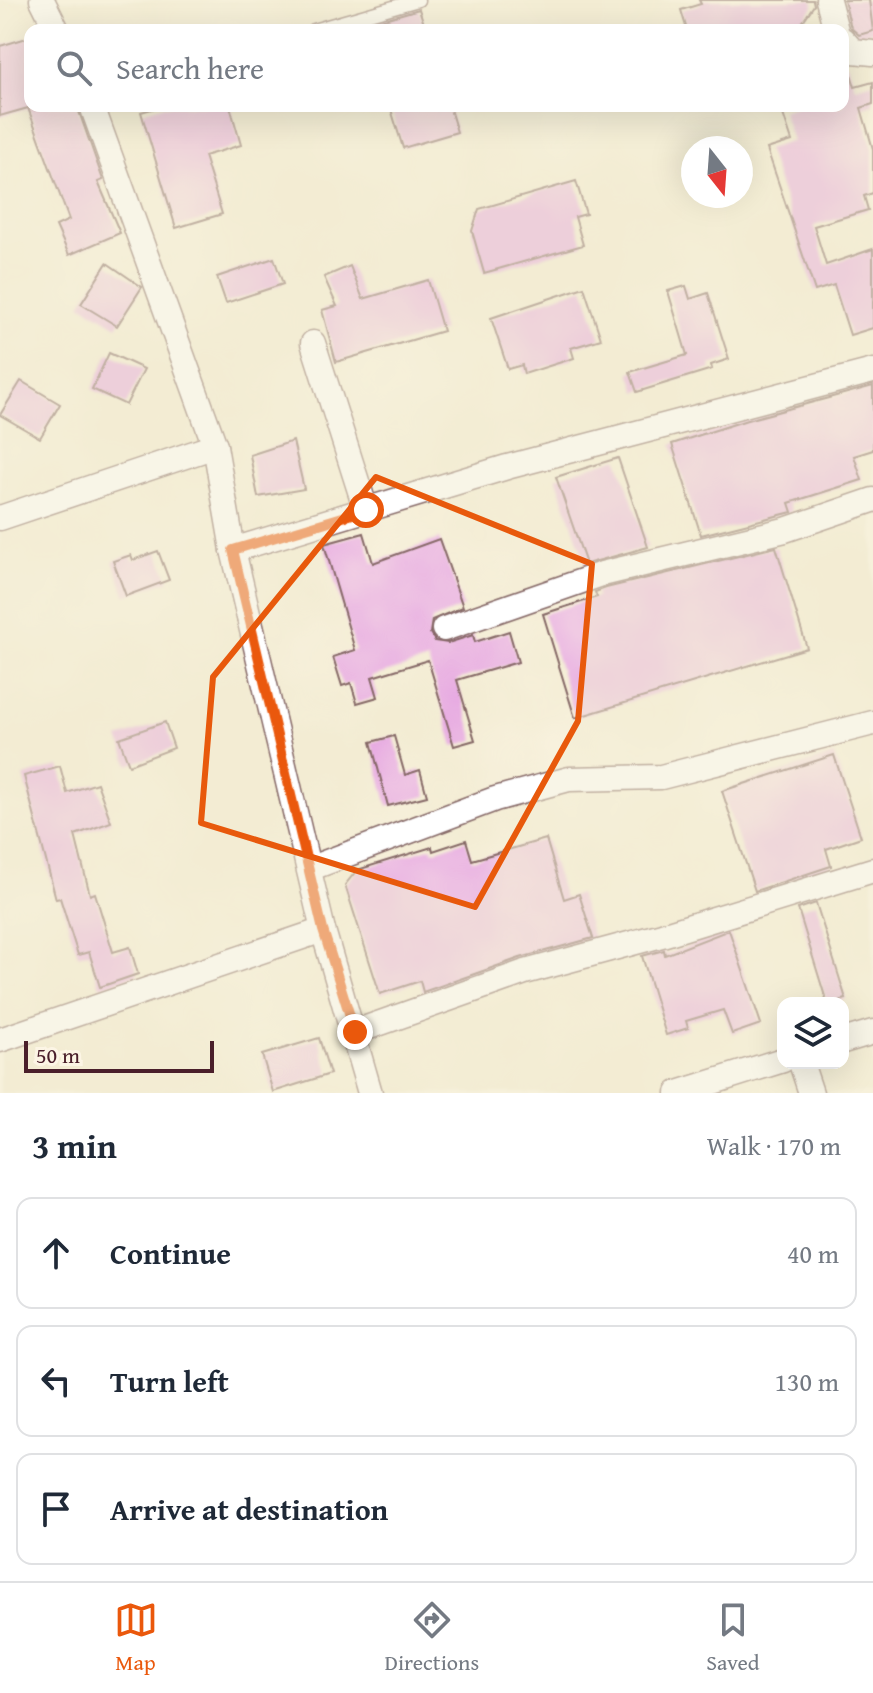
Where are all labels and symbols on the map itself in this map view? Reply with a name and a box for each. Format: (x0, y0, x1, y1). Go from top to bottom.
north arrow (681, 136, 753, 208)
route start (348, 492, 384, 528)
route end (337, 1014, 373, 1050)
scale bar (24, 1037, 214, 1073)

